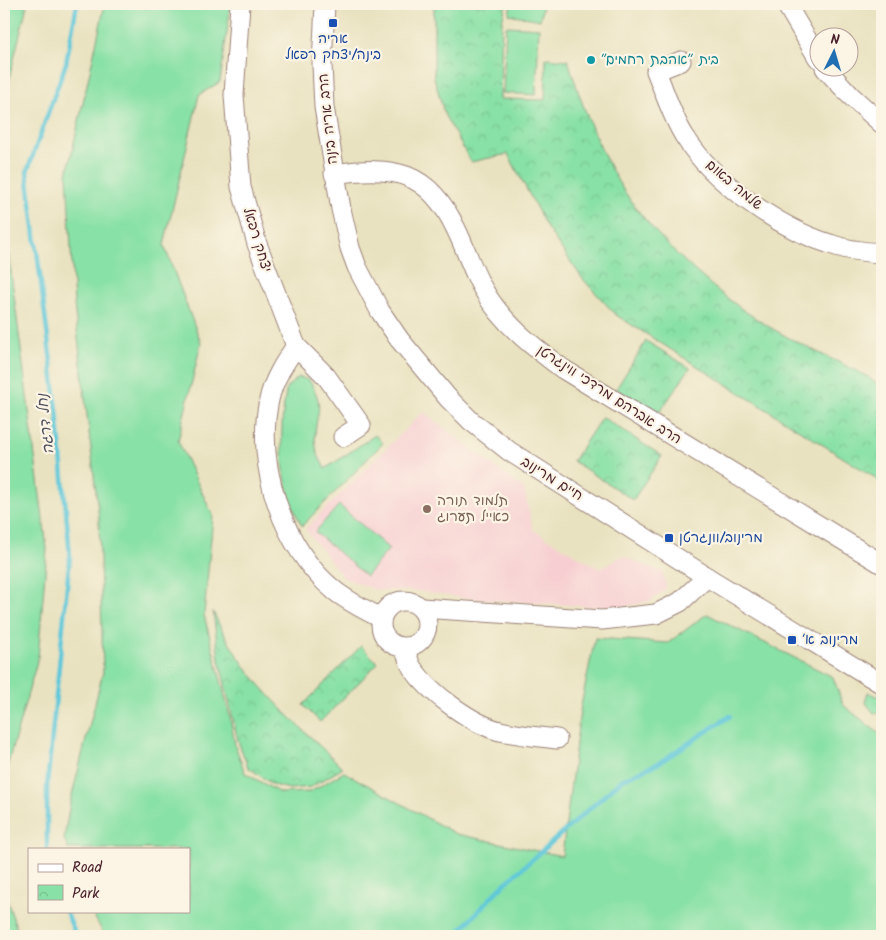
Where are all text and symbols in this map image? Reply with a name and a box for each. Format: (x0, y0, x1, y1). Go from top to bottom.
marker: אריה בינה/יצחק רפאל (327, 17, 339, 29)
place label: אריה בינה/יצחק רפאל (285, 28, 381, 66)
north arrow (808, 28, 858, 78)
text: N (830, 29, 841, 51)
place label: בית ״אהבת רחמים״ (601, 49, 719, 71)
marker: בית ״אהבת רחמים״ (585, 54, 597, 66)
street label: הרב אריה בינה (312, 72, 344, 166)
street label: שלמה באום (701, 155, 767, 215)
street label: יצחק רפאל (237, 205, 277, 275)
street label: הרב אברהם מרדכי ווינגרטן (532, 340, 686, 450)
water label: נחל דרגה (31, 391, 61, 455)
street label: חיים מרינוב (517, 451, 587, 507)
place label: תלמוד תורה כאייל תערוג (437, 490, 509, 528)
marker: תלמוד תורה כאייל תערוג (421, 503, 433, 515)
place label: מרינוב/וונגרטן (679, 527, 763, 549)
marker: מרינוב/וונגרטן (663, 532, 675, 544)
place label: מרינוב א׳ (802, 629, 858, 651)
marker: מרינוב א׳ (786, 634, 798, 646)
legend (28, 848, 190, 912)
text: Road (72, 856, 103, 880)
text: Park (72, 882, 100, 906)

